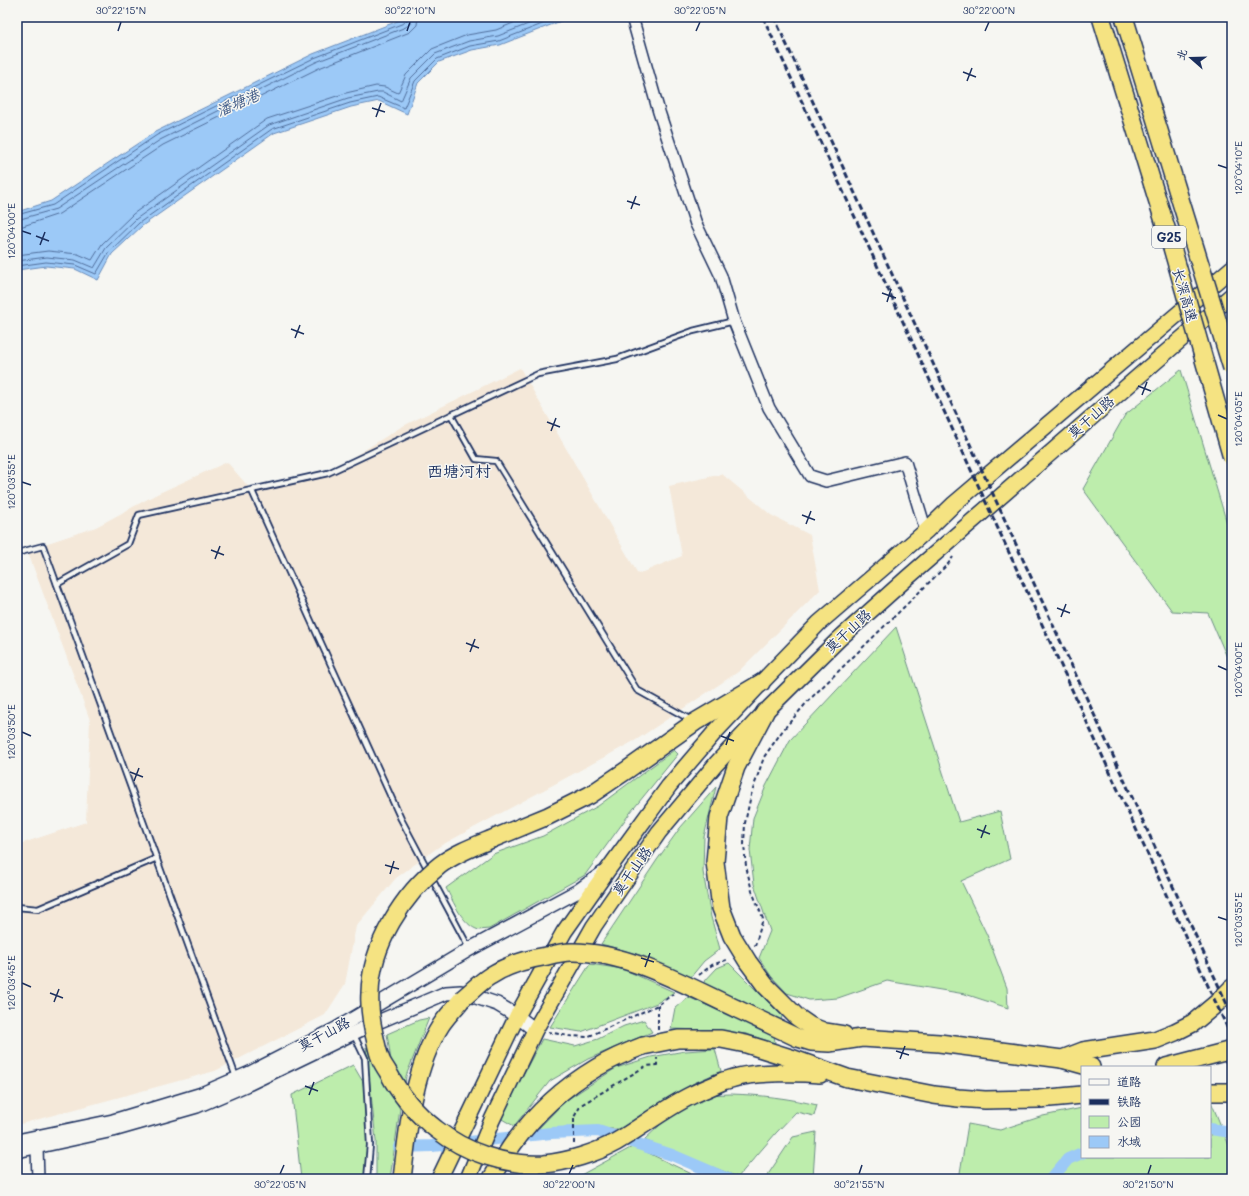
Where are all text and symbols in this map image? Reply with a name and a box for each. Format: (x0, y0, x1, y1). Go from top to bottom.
text: 30°22'15"N (96, 3, 146, 17)
text: 30°22'10"N (385, 3, 435, 17)
text: 30°22'05"N (674, 3, 726, 17)
text: 30°22'00"N (963, 3, 1015, 17)
north arrow (1171, 38, 1211, 78)
text: 北 (1172, 47, 1190, 62)
water label: 潘塘港 (213, 83, 264, 120)
text: 120°04'10"E (1231, 141, 1245, 195)
text: 120°04'00"E (4, 203, 18, 259)
road number: G25 (1152, 226, 1186, 248)
street label: 长深高速 (1169, 265, 1202, 324)
street label: 莫干山路 (1063, 391, 1118, 442)
text: 120°04'05"E (1231, 391, 1245, 447)
text: 120°03'55"E (4, 454, 18, 510)
district label: 西塘河村 (427, 460, 491, 481)
street label: 莫干山路 (821, 605, 875, 657)
text: 120°04'00"E (1231, 642, 1245, 698)
text: 120°03'50"E (4, 704, 18, 760)
street label: 莫干山路 (608, 842, 655, 899)
text: 120°03'55"E (1231, 892, 1245, 948)
text: 120°03'45"E (4, 955, 18, 1011)
street label: 莫干山路 (295, 1012, 353, 1055)
legend (1081, 1066, 1211, 1158)
text: 道路 (1117, 1073, 1141, 1089)
text: 铁路 (1117, 1093, 1141, 1109)
text: 公园 (1117, 1113, 1141, 1129)
text: 水域 (1117, 1133, 1141, 1149)
text: 30°22'05"N (254, 1177, 306, 1191)
text: 30°22'00"N (543, 1177, 595, 1191)
text: 30°21'55"N (834, 1177, 884, 1191)
text: 30°21'50"N (1122, 1177, 1174, 1191)

